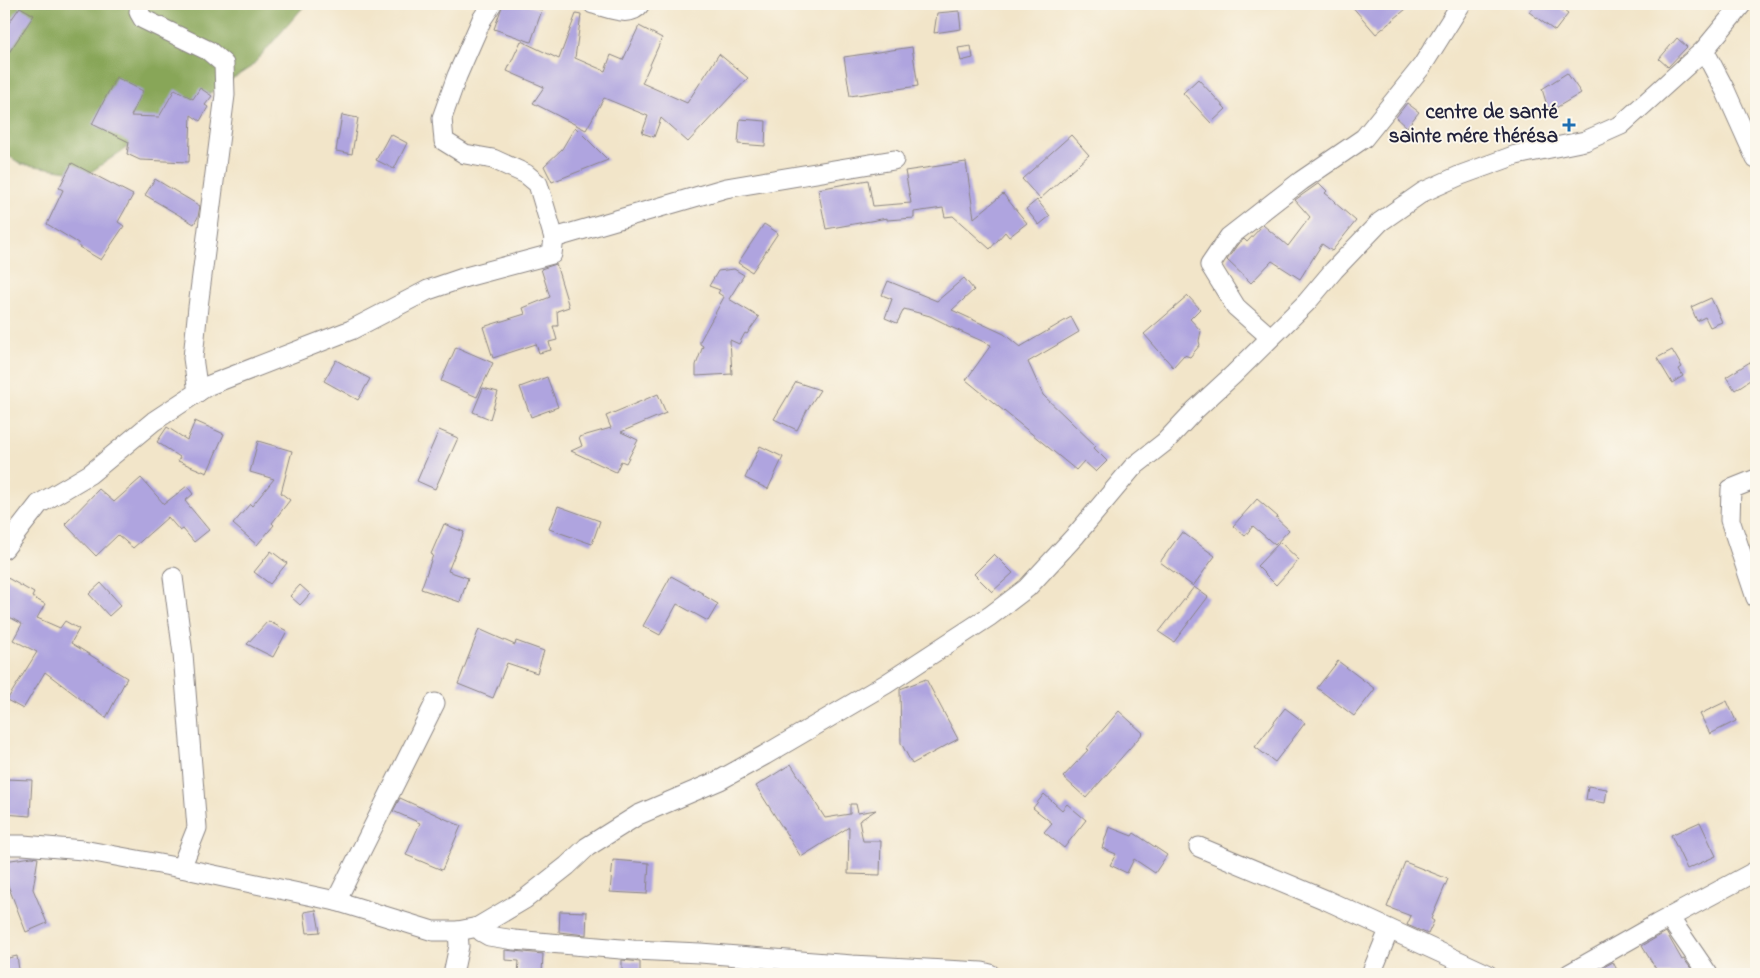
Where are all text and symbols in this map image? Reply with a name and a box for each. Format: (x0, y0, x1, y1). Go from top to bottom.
place label: centre de santé sainte mére thérésa (1389, 98, 1559, 152)
marker: centre de santé sainte mére thérésa (1562, 118, 1576, 132)

